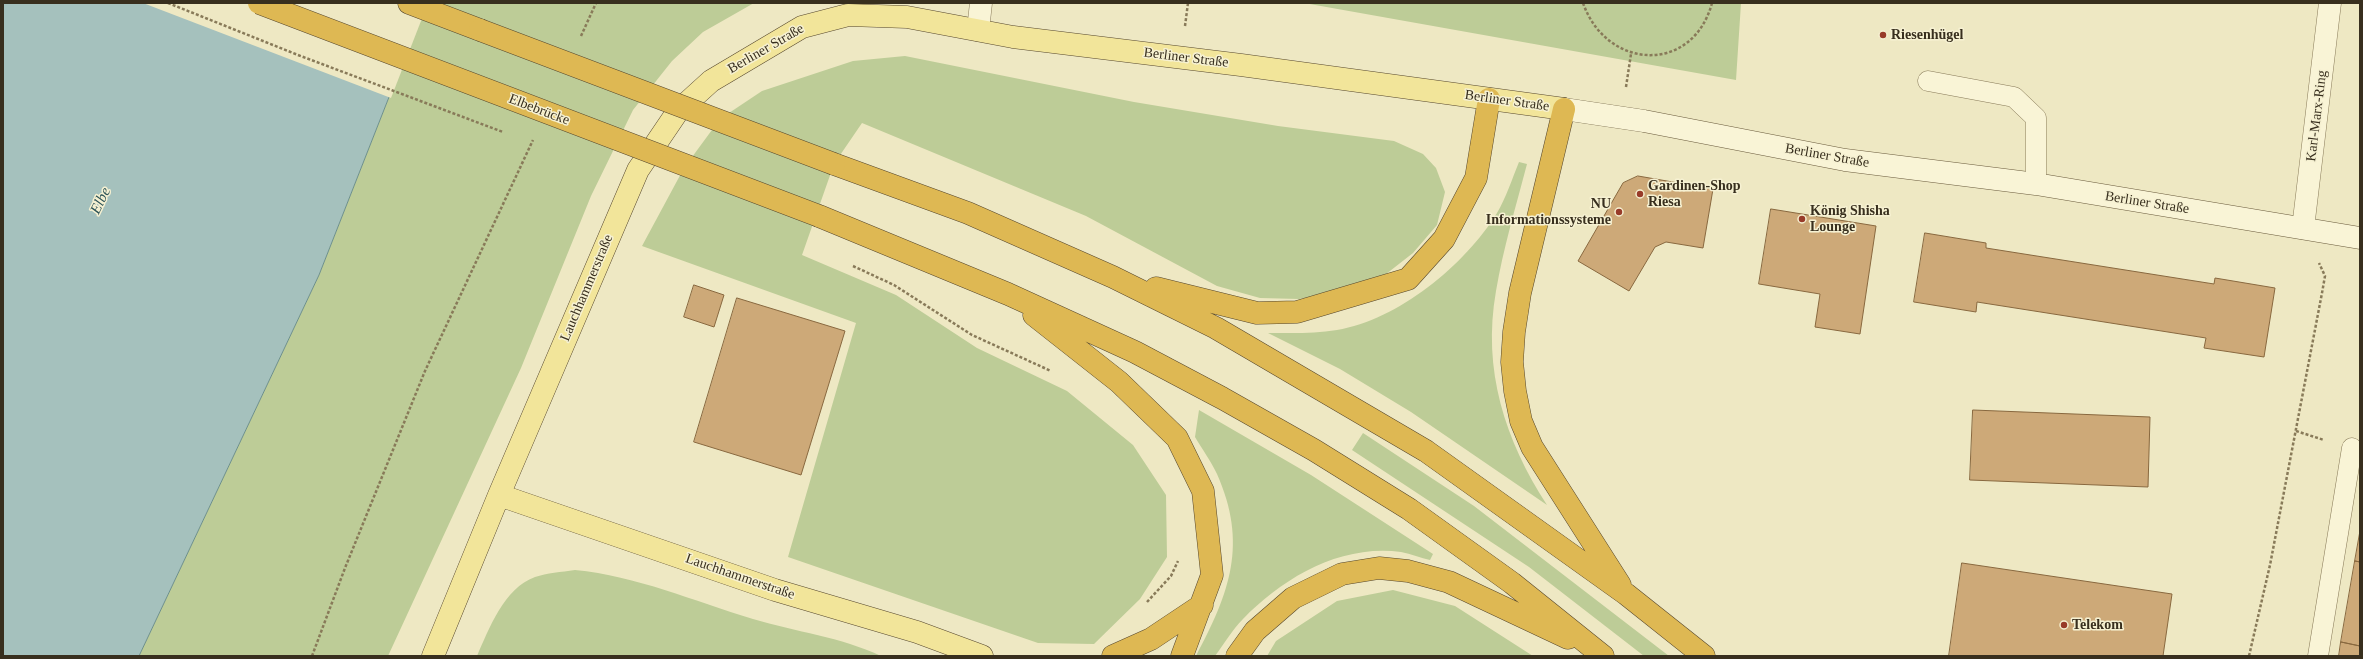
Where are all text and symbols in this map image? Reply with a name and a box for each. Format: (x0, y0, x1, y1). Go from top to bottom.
street label: Berliner Straße (725, 20, 807, 78)
place label: Riesenhügel (1891, 27, 1963, 43)
marker: Riesenhügel (1878, 30, 1888, 40)
street label: Berliner Straße (1143, 44, 1229, 72)
street label: Karl-Marx-Ring (2303, 69, 2331, 163)
street label: Berliner Straße (1464, 87, 1550, 115)
street label: Elbebrücke (506, 91, 572, 129)
street label: Berliner Straße (1784, 140, 1870, 172)
place label: Gardinen-Shop Riesa (1648, 178, 1741, 210)
water label: Elbe (87, 185, 115, 217)
street label: Berliner Straße (2104, 188, 2190, 218)
marker: Gardinen-Shop Riesa (1635, 189, 1645, 199)
place label: NU Informationssysteme (1486, 196, 1611, 228)
place label: König Shisha Lounge (1810, 203, 1890, 236)
marker: NU Informationssysteme (1614, 207, 1624, 217)
marker: König Shisha Lounge (1797, 214, 1807, 224)
street label: Lauchhammerstraße (557, 232, 617, 344)
street label: Lauchhammerstraße (683, 550, 797, 604)
place label: Telekom (2072, 617, 2123, 633)
marker: Telekom (2059, 620, 2069, 630)

